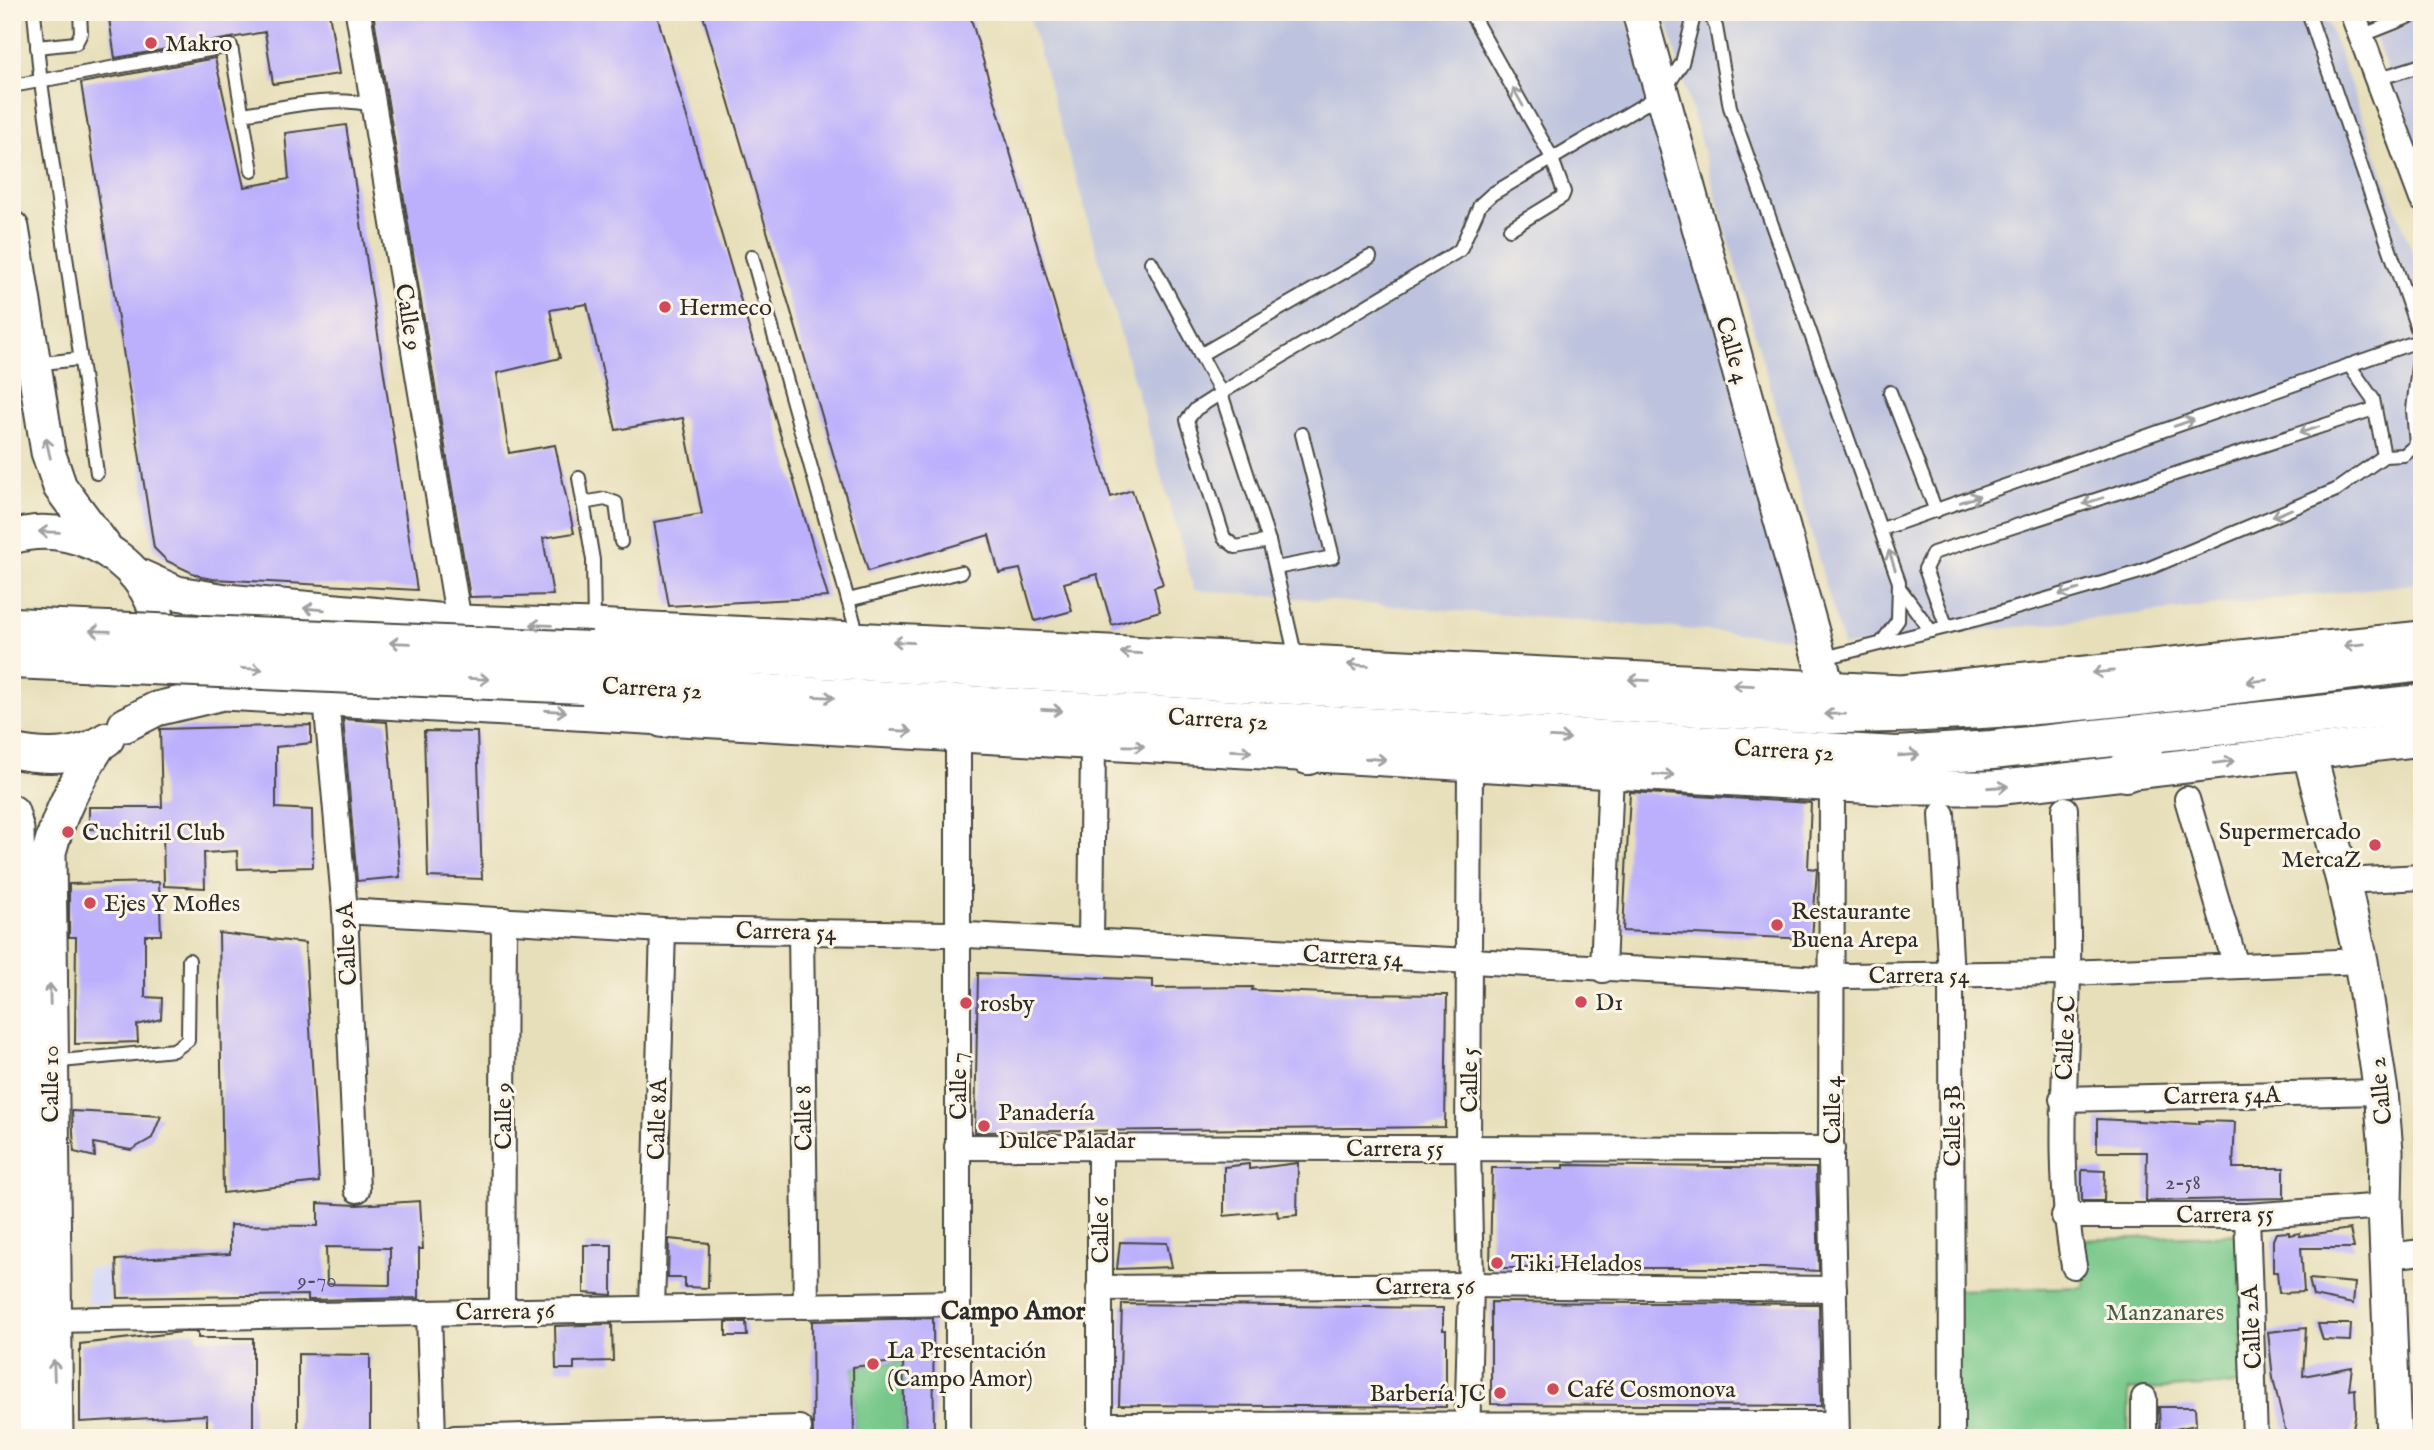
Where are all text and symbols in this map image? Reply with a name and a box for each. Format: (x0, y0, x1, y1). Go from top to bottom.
place label: Makro (165, 29, 233, 60)
marker: Makro (143, 35, 159, 51)
one-way arrow (1511, 87, 1524, 108)
street label: Calle 9 (387, 282, 428, 353)
place label: Hermeco (679, 293, 772, 324)
marker: Hermeco (657, 299, 673, 315)
street label: Calle 4 (1707, 313, 1756, 388)
one-way arrow (2173, 416, 2195, 428)
one-way arrow (2299, 425, 2321, 437)
one-way arrow (40, 437, 54, 460)
one-way arrow (1958, 492, 1980, 504)
one-way arrow (2082, 495, 2104, 508)
one-way arrow (2272, 507, 2293, 520)
one-way arrow (38, 525, 61, 538)
one-way arrow (1885, 549, 1897, 571)
one-way arrow (2058, 587, 2080, 600)
one-way arrow (303, 602, 326, 615)
one-way arrow (530, 618, 553, 631)
one-way arrow (88, 624, 111, 637)
one-way arrow (893, 635, 915, 648)
one-way arrow (389, 636, 412, 649)
one-way arrow (2343, 639, 2366, 652)
one-way arrow (1119, 647, 1142, 660)
one-way arrow (1347, 659, 1370, 672)
one-way arrow (240, 663, 263, 676)
one-way arrow (2092, 665, 2115, 678)
street label: Carrera 52 (601, 671, 703, 708)
one-way arrow (467, 673, 490, 686)
one-way arrow (1628, 673, 1651, 686)
one-way arrow (2246, 674, 2268, 687)
one-way arrow (1732, 678, 1755, 691)
one-way arrow (813, 691, 835, 704)
street label: Carrera 52 (1167, 702, 1269, 739)
one-way arrow (1040, 704, 1062, 717)
one-way arrow (544, 705, 567, 718)
one-way arrow (1823, 707, 1846, 721)
one-way arrow (890, 725, 913, 738)
one-way arrow (1548, 732, 1571, 745)
street label: Carrera 52 (1733, 733, 1835, 770)
one-way arrow (1122, 739, 1145, 752)
one-way arrow (1229, 744, 1252, 757)
one-way arrow (1898, 748, 1920, 761)
one-way arrow (1364, 753, 1386, 766)
one-way arrow (2212, 755, 2235, 768)
one-way arrow (1652, 768, 1675, 781)
one-way arrow (1986, 780, 2009, 793)
place label: Supermercado MercaZ (2219, 817, 2361, 876)
place label: Cuchitril Club (82, 818, 225, 849)
marker: Cuchitril Club (60, 824, 76, 840)
marker: Supermercado MercaZ (2367, 837, 2383, 853)
place label: Ejes Y Mofles (104, 889, 240, 920)
marker: Ejes Y Mofles (82, 895, 98, 911)
place label: Restaurante Buena Arepa (1791, 897, 1919, 956)
street label: Calle 9A (330, 901, 365, 986)
street label: Carrera 54 (735, 916, 837, 949)
marker: Restaurante Buena Arepa (1769, 917, 1785, 933)
street label: Carrera 54 (1302, 939, 1404, 976)
street label: Carrera 54 (1869, 961, 1970, 992)
one-way arrow (43, 983, 57, 1006)
place label: D1 (1595, 988, 1623, 1019)
place label: rosby (980, 989, 1035, 1020)
marker: D1 (1573, 994, 1589, 1010)
marker: rosby (958, 995, 974, 1011)
street label: Calle 2C (2050, 995, 2083, 1081)
street label: Calle 10 (36, 1045, 67, 1123)
street label: Calle 5 (1455, 1047, 1486, 1113)
street label: Calle 7 (944, 1052, 975, 1120)
street label: Calle 2 (2363, 1055, 2400, 1126)
street label: Calle 4 (1818, 1075, 1849, 1144)
street label: Calle 8A (642, 1077, 675, 1161)
street label: Carrera 54A (2163, 1080, 2282, 1113)
street label: Calle 9 (489, 1082, 520, 1150)
street label: Calle 8 (788, 1085, 821, 1151)
street label: Calle 3B (1938, 1085, 1969, 1167)
place label: Panadería Dulce Paladar (998, 1098, 1136, 1157)
marker: Panadería Dulce Paladar (976, 1118, 992, 1134)
street label: Carrera 55 (1346, 1134, 1444, 1165)
house number: 2-58 (2165, 1170, 2201, 1197)
street label: Calle 6 (1086, 1196, 1117, 1263)
street label: Carrera 55 (2176, 1199, 2275, 1232)
place label: Tiki Helados (1511, 1249, 1642, 1280)
marker: Tiki Helados (1489, 1255, 1505, 1271)
house number: 9-70 (296, 1268, 337, 1295)
street label: Carrera 56 (1375, 1272, 1476, 1303)
street label: Calle 2A (2235, 1283, 2270, 1370)
district label: Campo Amor (941, 1295, 1086, 1328)
street label: Carrera 56 (455, 1296, 556, 1329)
park label: Manzanares (2106, 1298, 2224, 1329)
place label: La Presentación (Campo Amor) (887, 1336, 1047, 1395)
marker: La Presentación (Campo Amor) (865, 1356, 881, 1372)
one-way arrow (47, 1358, 60, 1381)
place label: Café Cosmonova (1567, 1375, 1736, 1406)
place label: Barbería JC (1370, 1379, 1486, 1410)
marker: Café Cosmonova (1545, 1381, 1561, 1397)
marker: Barbería JC (1492, 1385, 1508, 1401)

